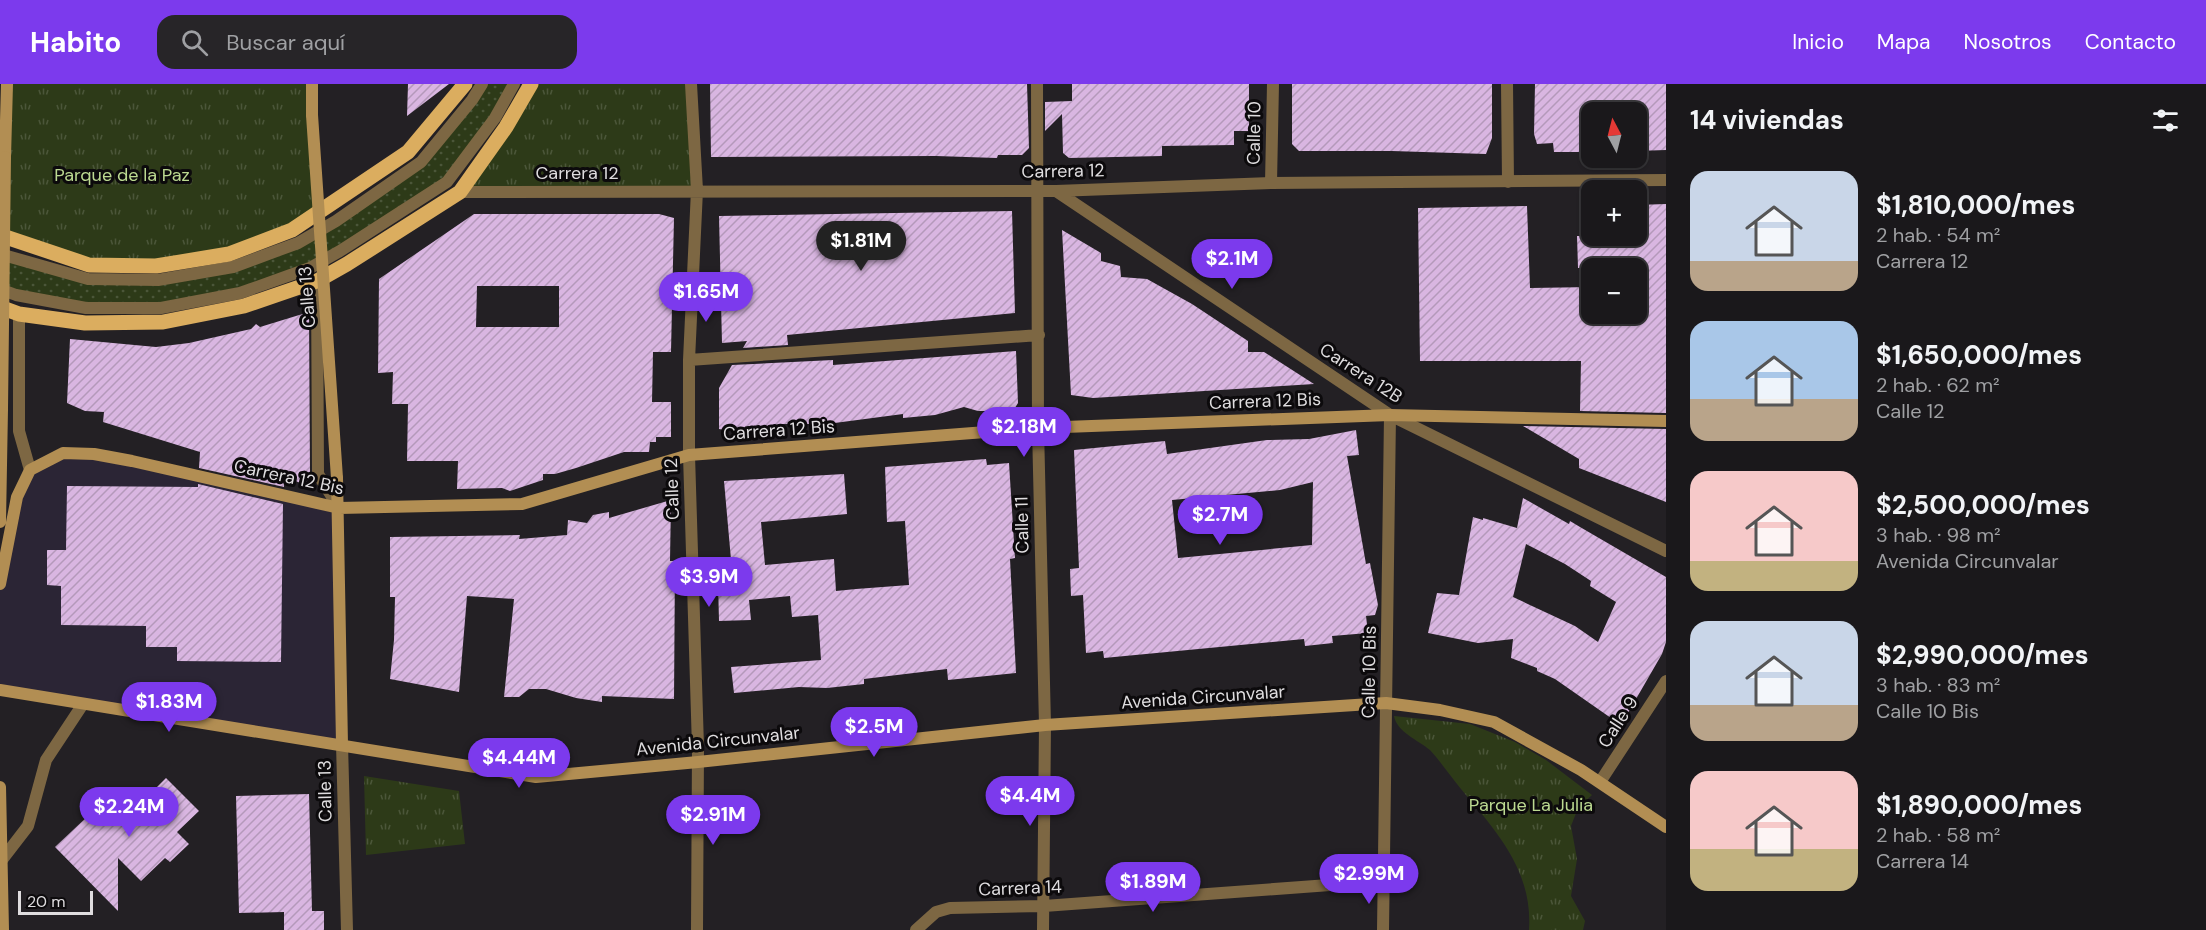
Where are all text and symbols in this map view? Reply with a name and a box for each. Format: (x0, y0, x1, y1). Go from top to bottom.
search box (157, 15, 577, 69)
text: Habito (30, 24, 121, 61)
icon: search (178, 26, 211, 59)
text: Buscar aquí (226, 28, 345, 57)
text: Inicio (1792, 28, 1844, 56)
text: Mapa (1877, 28, 1931, 56)
text: Nosotros (1964, 28, 2052, 56)
text: Contacto (2085, 28, 2176, 56)
street label: Calle 10 (1241, 101, 1267, 165)
north arrow (1581, 102, 1647, 168)
map controls (1581, 102, 1647, 324)
text: 14 viviendas (1690, 103, 1844, 137)
icon: filters (2149, 104, 2182, 137)
street label: Carrera 12 (1021, 158, 1105, 184)
street label: Carrera 12 (535, 161, 619, 185)
park label: Parque de la Paz (54, 163, 190, 187)
button: + (1581, 180, 1647, 246)
text: $1,810,000/mes (1876, 188, 2075, 222)
icon: home (1738, 195, 1810, 267)
pin: $1.81M (812, 221, 910, 272)
text: 2 hab. · 54 m² (1876, 222, 2000, 248)
text: $1.81M (830, 227, 892, 253)
pin: $2.1M (1190, 239, 1274, 290)
text: $2.1M (1205, 245, 1259, 271)
text: Carrera 12 (1876, 248, 1968, 274)
button: − (1581, 258, 1647, 324)
street label: Calle 13 (293, 265, 321, 329)
pin: $1.65M (657, 272, 755, 323)
text: $1.65M (673, 278, 739, 304)
street label: Carrera 12B (1315, 337, 1407, 409)
text: $1,650,000/mes (1876, 338, 2082, 372)
icon: home (1738, 345, 1810, 417)
text: 2 hab. · 62 m² (1876, 372, 2000, 398)
street label: Carrera 12 Bis (1209, 387, 1321, 415)
text: Calle 12 (1876, 398, 1945, 424)
pin: $2.18M (975, 407, 1073, 458)
text: $2.18M (991, 413, 1057, 439)
street label: Carrera 12 Bis (722, 414, 836, 446)
street label: Carrera 12 Bis (232, 454, 346, 500)
street label: Calle 12 (659, 458, 685, 520)
text: $2,500,000/mes (1876, 488, 2090, 522)
pin: $2.7M (1178, 495, 1262, 546)
icon: home (1738, 495, 1810, 567)
street label: Calle 11 (1010, 496, 1034, 554)
text: $2.7M (1192, 501, 1248, 527)
text: 3 hab. · 98 m² (1876, 522, 2001, 548)
text: Avenida Circunvalar (1876, 548, 2059, 574)
pin: $3.9M (667, 557, 751, 608)
text: $3.9M (680, 563, 739, 589)
street label: Calle 10 Bis (1356, 625, 1382, 719)
text: $2,990,000/mes (1876, 638, 2088, 672)
icon: home (1738, 645, 1810, 717)
text: 3 hab. · 83 m² (1876, 672, 2000, 698)
street label: Avenida Circunvalar (1120, 679, 1286, 715)
pin: $1.83M (120, 682, 218, 733)
text: $1.83M (136, 688, 202, 714)
street label: Calle 9 (1592, 692, 1644, 752)
text: Calle 10 Bis (1876, 698, 1979, 724)
pin: $2.5M (832, 707, 916, 758)
text: $2.5M (845, 713, 903, 739)
street label: Avenida Circunvalar (635, 720, 801, 762)
pin: $4.44M (470, 738, 568, 789)
text: $4.44M (482, 744, 556, 770)
street label: Calle 13 (312, 760, 338, 822)
pin: $4.4M (988, 776, 1072, 827)
text: $4.4M (1000, 782, 1060, 808)
pin: $2.24M (80, 787, 178, 838)
text: $1,890,000/mes (1876, 788, 2082, 822)
text: $2.24M (94, 793, 164, 819)
park label: Parque La Julia (1469, 793, 1593, 817)
pin: $2.91M (664, 795, 762, 846)
icon: home (1738, 795, 1810, 867)
text: $2.91M (680, 801, 746, 827)
text: 2 hab. · 58 m² (1876, 822, 2000, 848)
text: Carrera 14 (1876, 848, 1969, 874)
pin: $2.99M (1320, 854, 1418, 905)
text: $2.99M (1333, 860, 1405, 886)
pin: $1.89M (1104, 862, 1202, 913)
text: $1.89M (1119, 868, 1187, 894)
street label: Carrera 14 (978, 875, 1062, 901)
scale bar (18, 888, 93, 916)
text: 20 m (27, 891, 66, 912)

